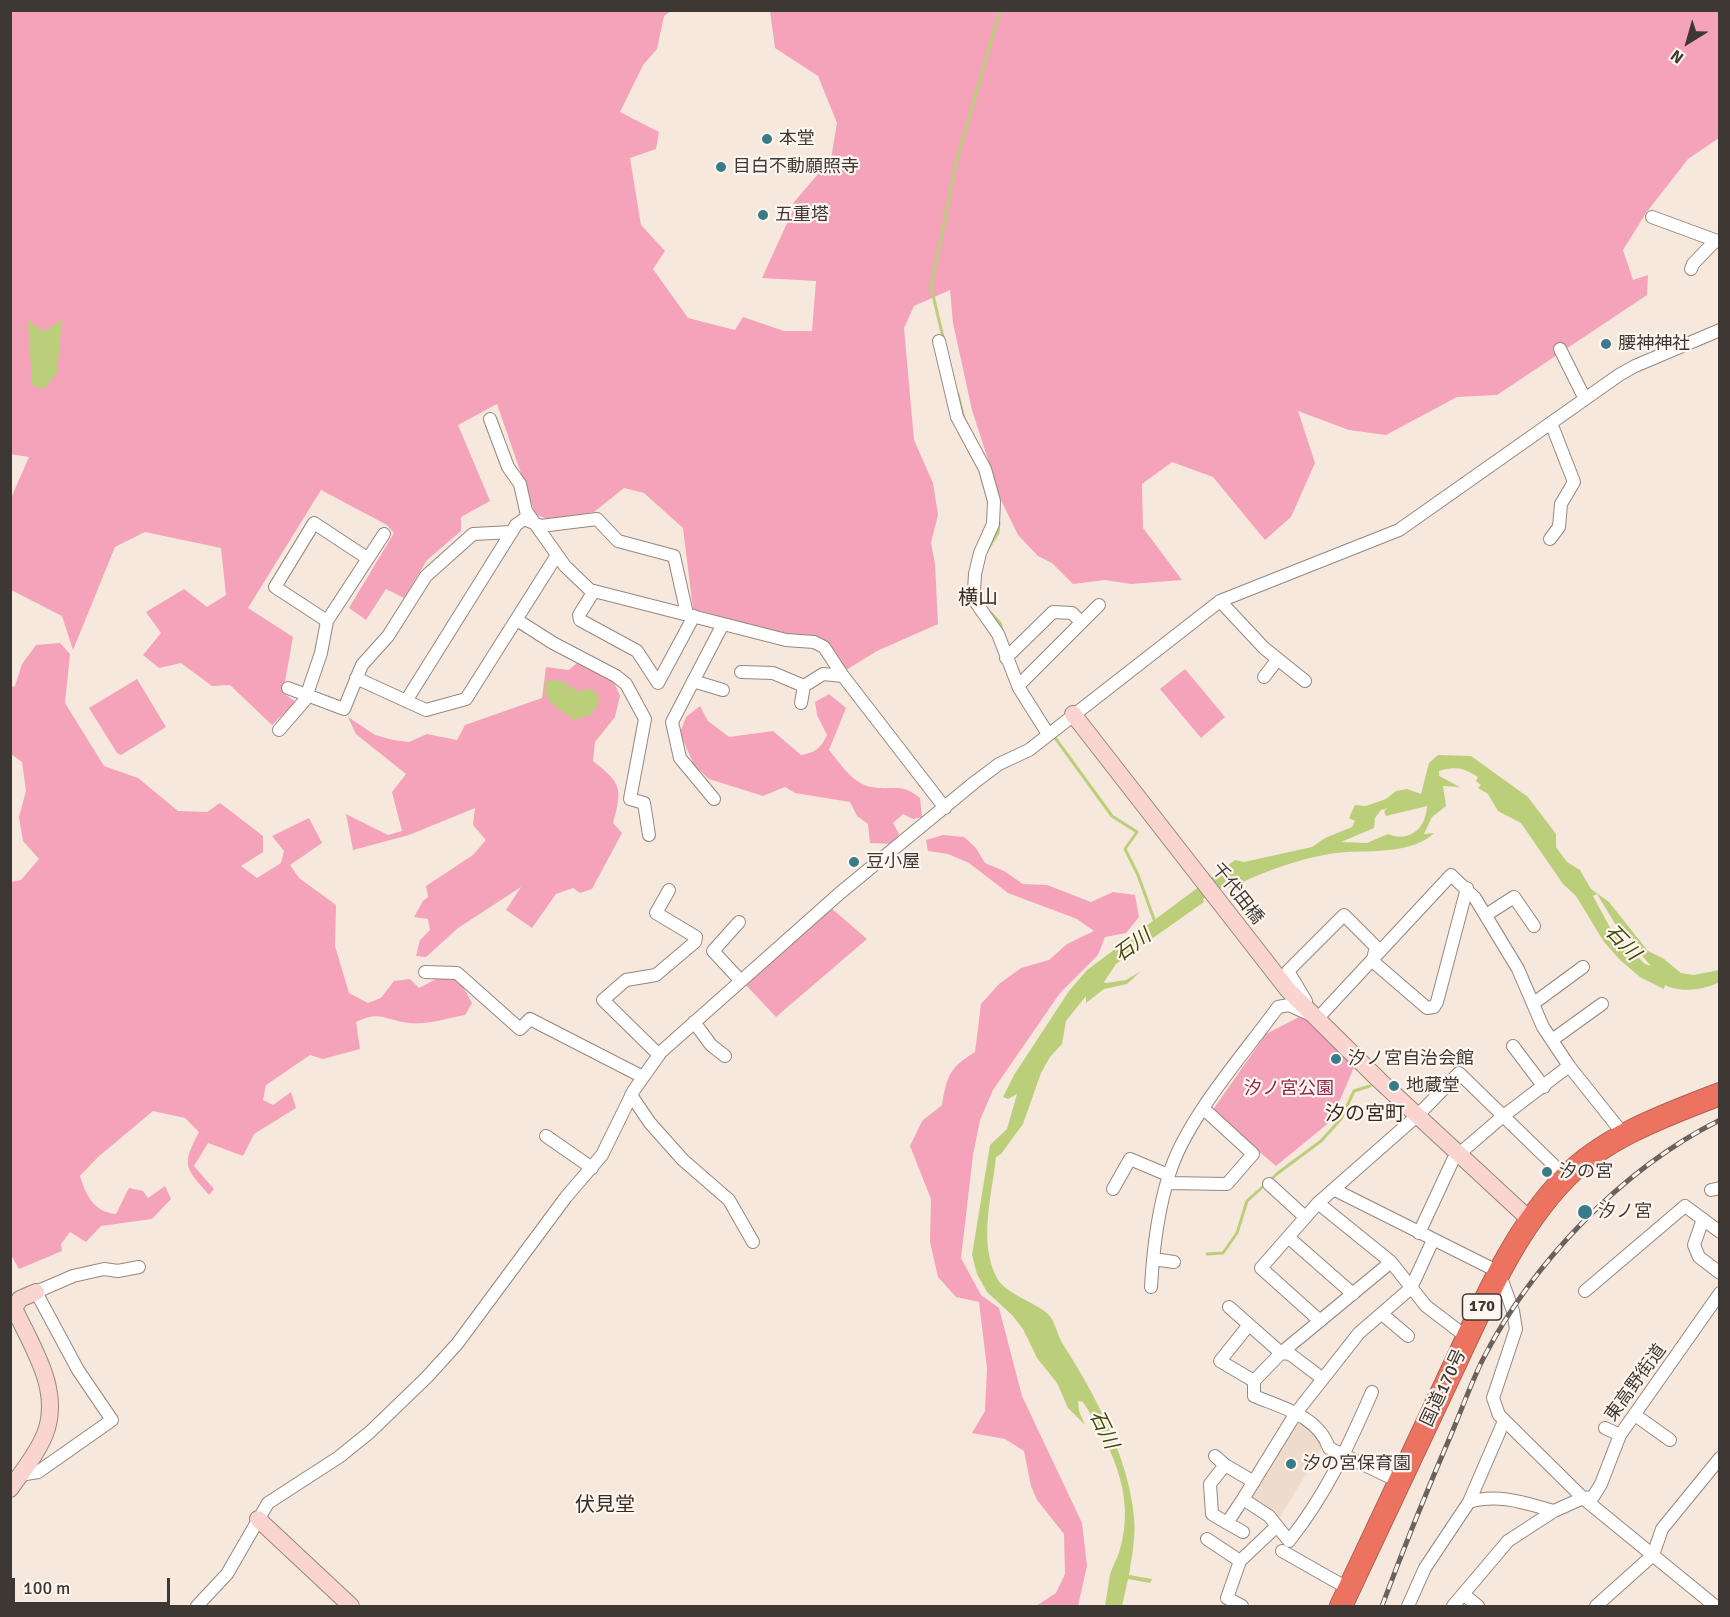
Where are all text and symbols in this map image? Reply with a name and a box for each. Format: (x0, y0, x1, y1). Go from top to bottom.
north arrow (1658, 12, 1718, 72)
text: N (1667, 45, 1688, 68)
place label: 本堂 (779, 128, 815, 150)
marker: 本堂 (760, 132, 774, 146)
place label: 目白不動願照寺 (733, 156, 859, 178)
marker: 目白不動願照寺 (714, 160, 728, 174)
place label: 五重塔 (775, 204, 829, 226)
marker: 五重塔 (756, 208, 770, 222)
place label: 腰神神社 (1618, 333, 1690, 355)
marker: 腰神神社 (1599, 337, 1613, 351)
district label: 横山 (958, 587, 998, 611)
place label: 豆小屋 (866, 851, 920, 873)
marker: 豆小屋 (847, 855, 861, 869)
street label: 千代田橋 (1206, 859, 1268, 929)
water label: 石川 (1599, 920, 1645, 966)
water label: 石川 (1110, 925, 1156, 967)
place label: 汐ノ宮自治会館 (1348, 1048, 1474, 1070)
marker: 汐ノ宮自治会館 (1329, 1052, 1343, 1066)
place label: 地蔵堂 (1406, 1075, 1460, 1097)
park label: 汐ノ宮公園 (1244, 1078, 1334, 1100)
marker: 地蔵堂 (1387, 1079, 1401, 1093)
district label: 汐の宮町 (1325, 1103, 1405, 1127)
place label: 汐の宮 (1559, 1161, 1613, 1183)
marker: 汐の宮 (1540, 1165, 1554, 1179)
place label: 汐ノ宮 (1598, 1201, 1652, 1223)
marker: 汐ノ宮 (1576, 1203, 1594, 1221)
road number: 170 (1462, 1294, 1502, 1320)
street label: 東高野街道 (1601, 1340, 1671, 1426)
street label: 国道170号 (1417, 1346, 1471, 1430)
water label: 石川 (1083, 1407, 1123, 1453)
place label: 汐の宮保育園 (1303, 1453, 1411, 1475)
marker: 汐の宮保育園 (1284, 1457, 1298, 1471)
district label: 伏見堂 (575, 1494, 635, 1518)
scale bar (15, 1566, 172, 1604)
text: 100 m (23, 1577, 70, 1599)

